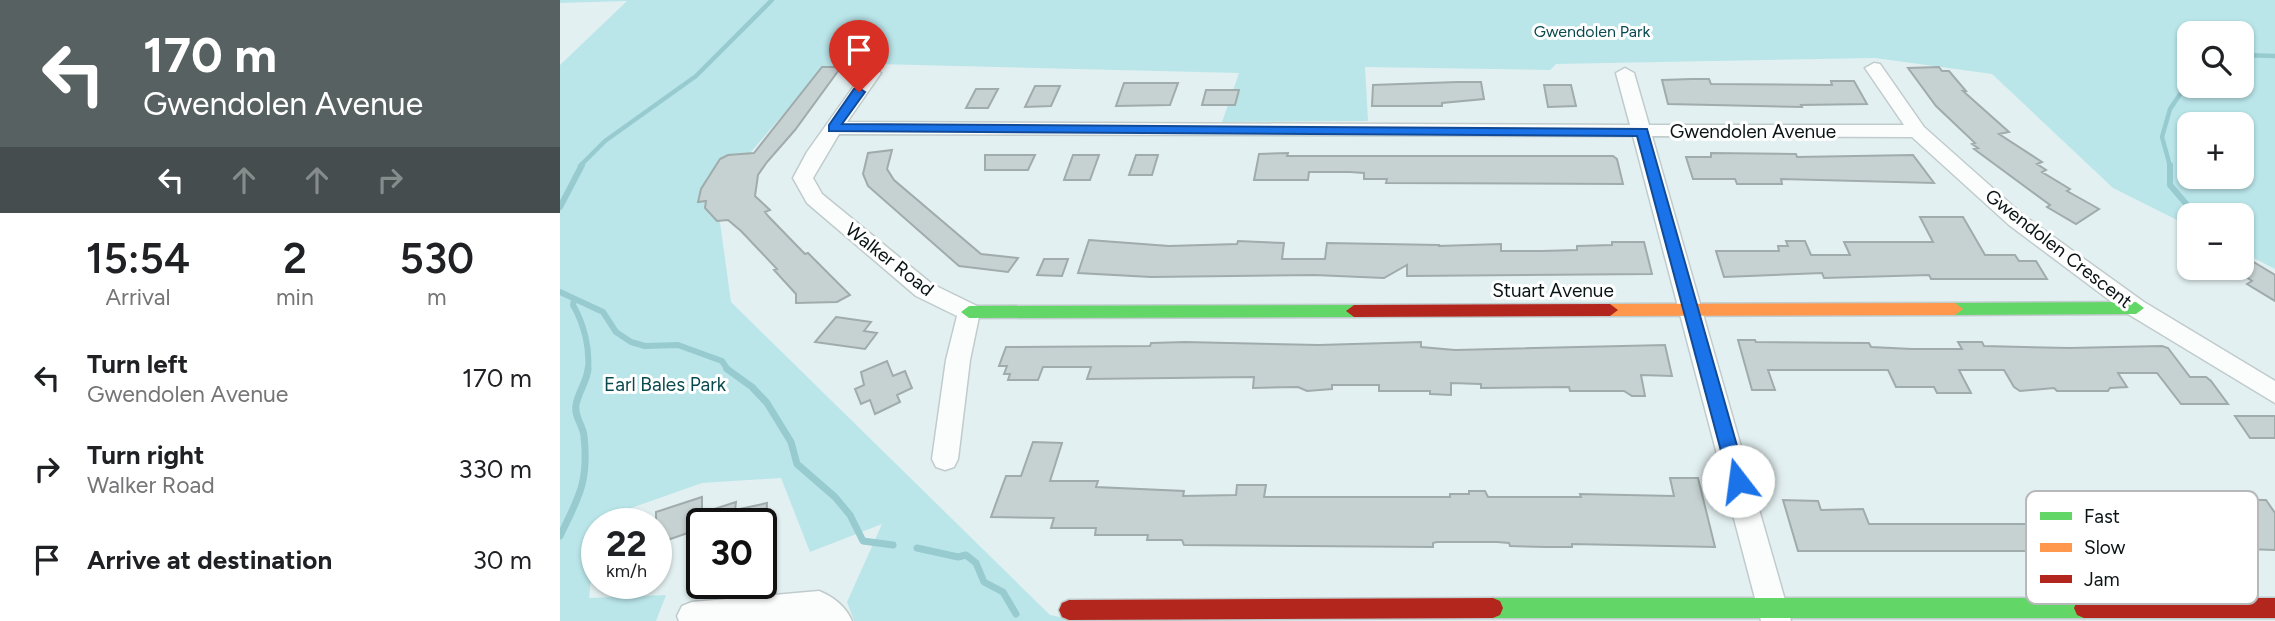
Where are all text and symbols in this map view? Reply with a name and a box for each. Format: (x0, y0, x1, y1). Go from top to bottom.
pin (829, 20, 889, 92)
map controls (2177, 21, 2254, 280)
button: search (2177, 21, 2254, 98)
park label: Gwendolen Park (1534, 22, 1650, 41)
text: 170 m (143, 25, 277, 84)
icon: left (28, 28, 119, 119)
icon: arrive (840, 31, 878, 69)
text: Gwendolen Avenue (143, 85, 423, 123)
button: + (2177, 112, 2254, 189)
street label: Gwendolen Avenue (1670, 120, 1836, 143)
icon: left (152, 161, 190, 199)
icon: ahead (225, 161, 263, 199)
icon: ahead (298, 161, 336, 199)
icon: right (371, 161, 409, 199)
street label: Gwendolen Crescent (1981, 184, 2137, 313)
button: − (2177, 203, 2254, 280)
street label: Walker Road (841, 218, 938, 301)
text: 15:54 (86, 233, 190, 284)
text: 2 (283, 233, 307, 284)
text: 530 (400, 233, 474, 284)
street label: Stuart Avenue (1492, 279, 1614, 302)
text: Arrival (106, 283, 170, 311)
text: min (276, 283, 314, 311)
text: m (427, 283, 447, 311)
text: Turn left (87, 348, 188, 380)
icon: left (28, 359, 66, 397)
text: 170 m (462, 362, 532, 394)
park label: Earl Bales Park (604, 373, 727, 396)
text: Gwendolen Avenue (87, 380, 288, 408)
text: Turn right (87, 439, 204, 471)
position arrow (1701, 444, 1775, 518)
icon: right (28, 450, 66, 488)
text: 330 m (458, 453, 532, 485)
text: Walker Road (87, 471, 215, 499)
legend (2026, 491, 2258, 604)
text: Fast (2084, 505, 2120, 528)
speed limit sign: 30 (686, 508, 777, 599)
text: 22 (606, 523, 647, 565)
text: Slow (2084, 536, 2126, 559)
icon: arrive (28, 541, 66, 579)
text: Arrive at destination (87, 544, 332, 576)
text: 30 m (473, 544, 532, 576)
text: km/h (606, 560, 647, 582)
text: Jam (2084, 568, 2120, 591)

